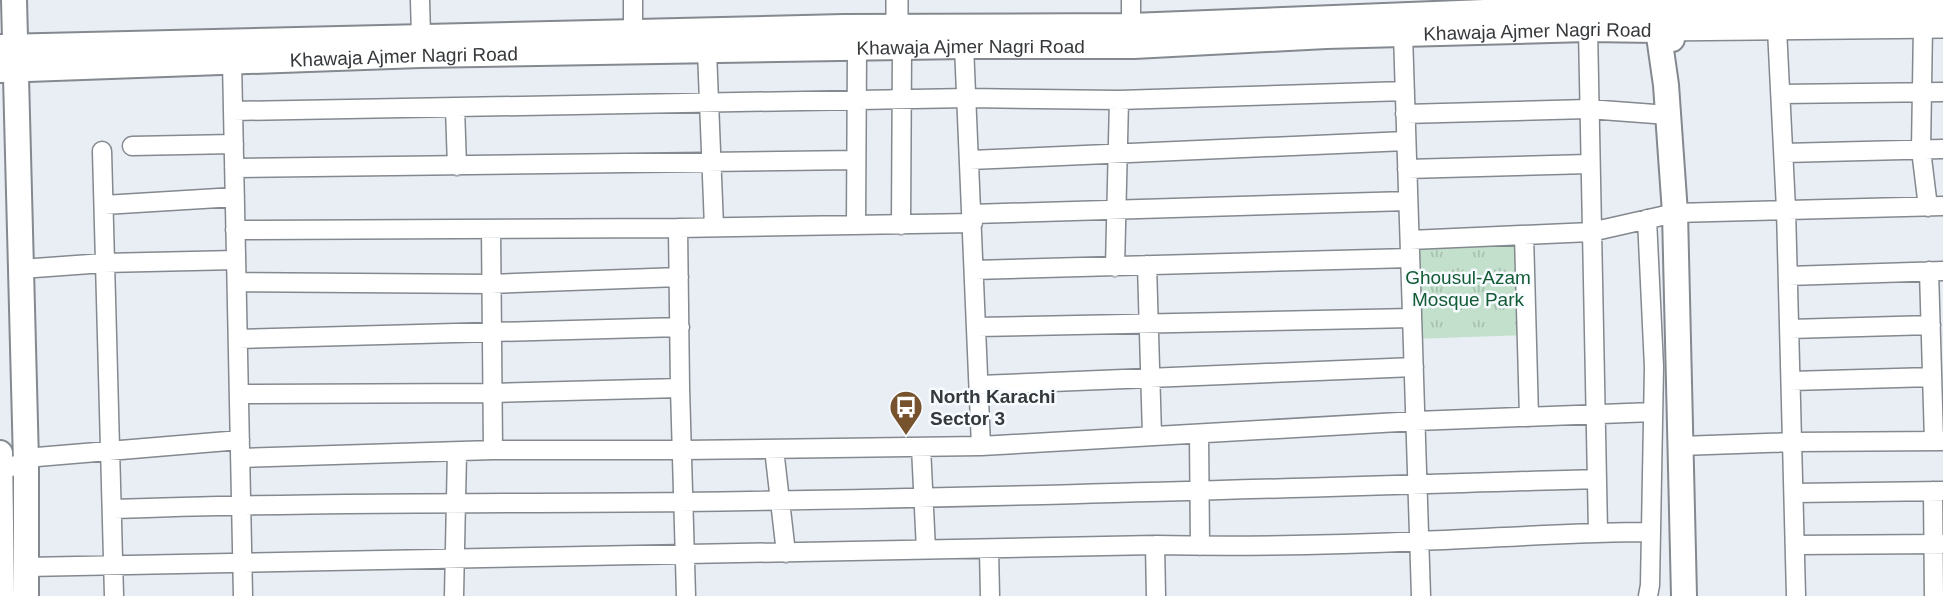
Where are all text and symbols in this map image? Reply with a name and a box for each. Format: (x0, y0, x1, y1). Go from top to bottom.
street label: Khawaja Ajmer Nagri Road (1423, 18, 1652, 44)
street label: Khawaja Ajmer Nagri Road (856, 35, 1085, 58)
street label: Khawaja Ajmer Nagri Road (289, 43, 518, 70)
park label: Ghousul-Azam Mosque Park (1405, 267, 1531, 310)
place label: North Karachi Sector 3 (930, 386, 1056, 429)
bus stop icon: North Karachi Sector 3 (887, 388, 925, 437)

